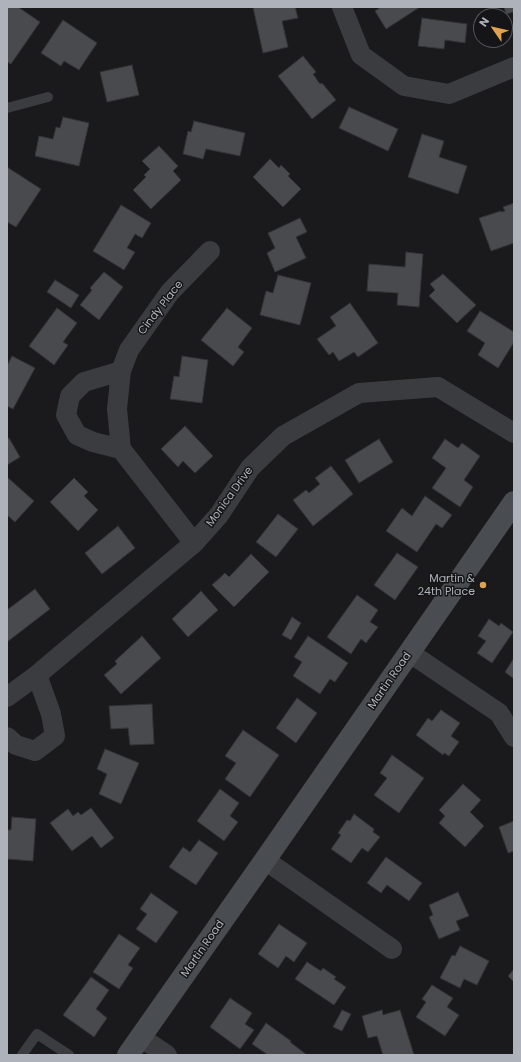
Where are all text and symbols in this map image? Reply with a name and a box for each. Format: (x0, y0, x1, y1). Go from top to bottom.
north arrow (473, 8, 513, 48)
text: N (475, 14, 493, 30)
street label: Cindy Place (136, 278, 186, 338)
street label: Monica Drive (204, 464, 256, 530)
place label: Martin & 24th Place (418, 572, 475, 598)
marker: Martin & 24th Place (478, 580, 488, 590)
street label: Martin Road (366, 650, 414, 712)
street label: Martin Road (179, 918, 227, 980)

